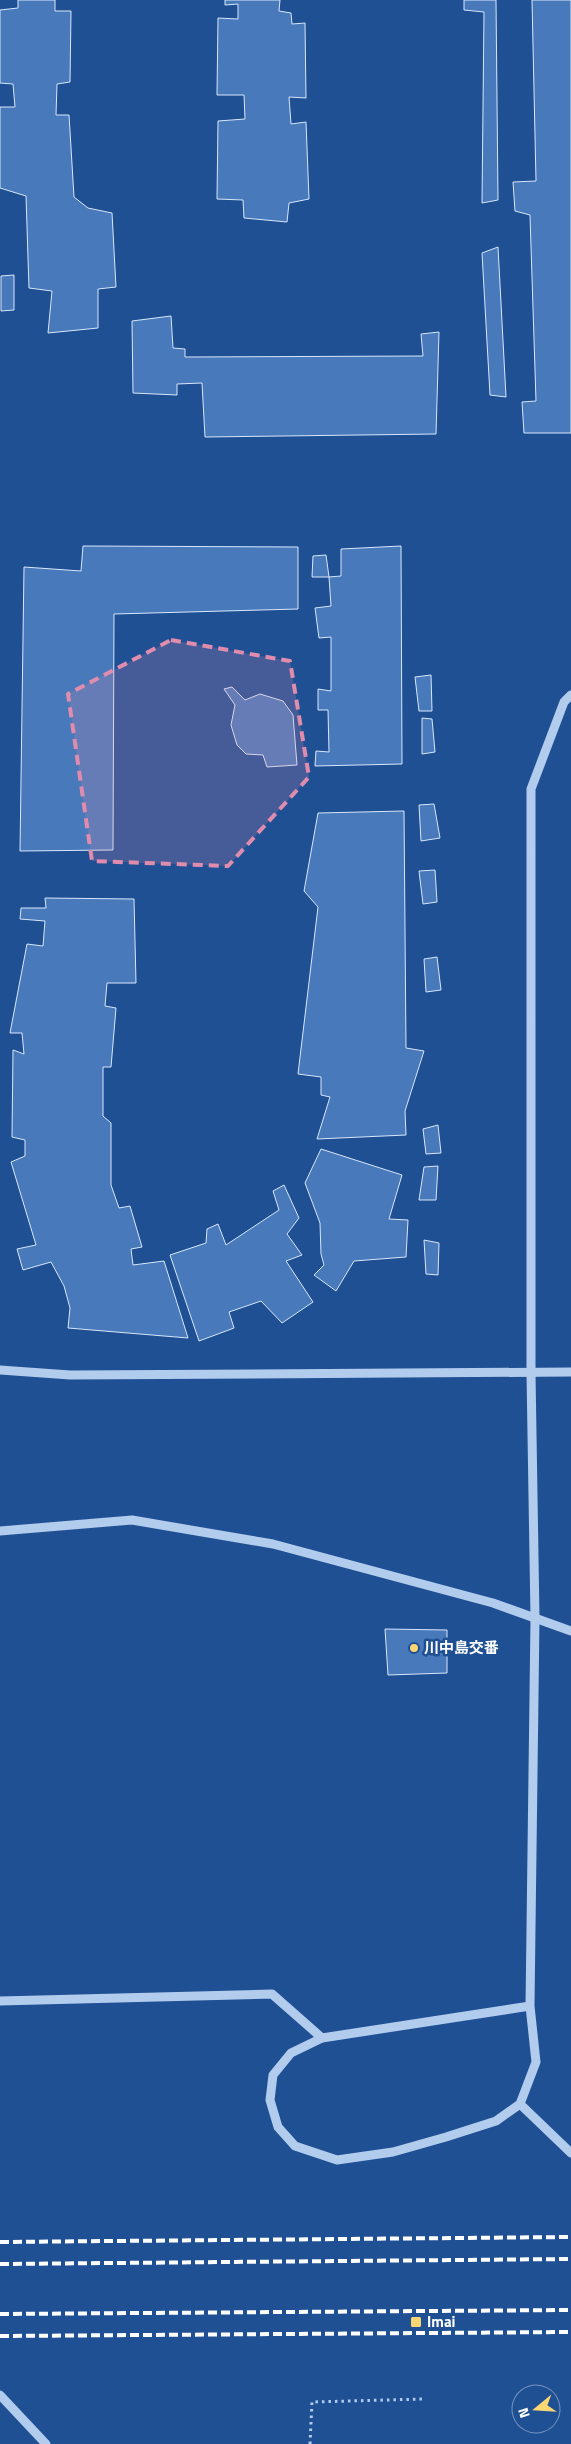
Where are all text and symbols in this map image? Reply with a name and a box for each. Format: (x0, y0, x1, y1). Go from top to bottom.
place label: 川中島交番 (424, 1636, 499, 1659)
marker: 川中島交番 (408, 1642, 420, 1654)
place label: Imai (427, 2310, 455, 2333)
marker: Imai (409, 2315, 423, 2329)
north arrow (511, 2384, 561, 2434)
text: N (512, 2405, 535, 2421)

